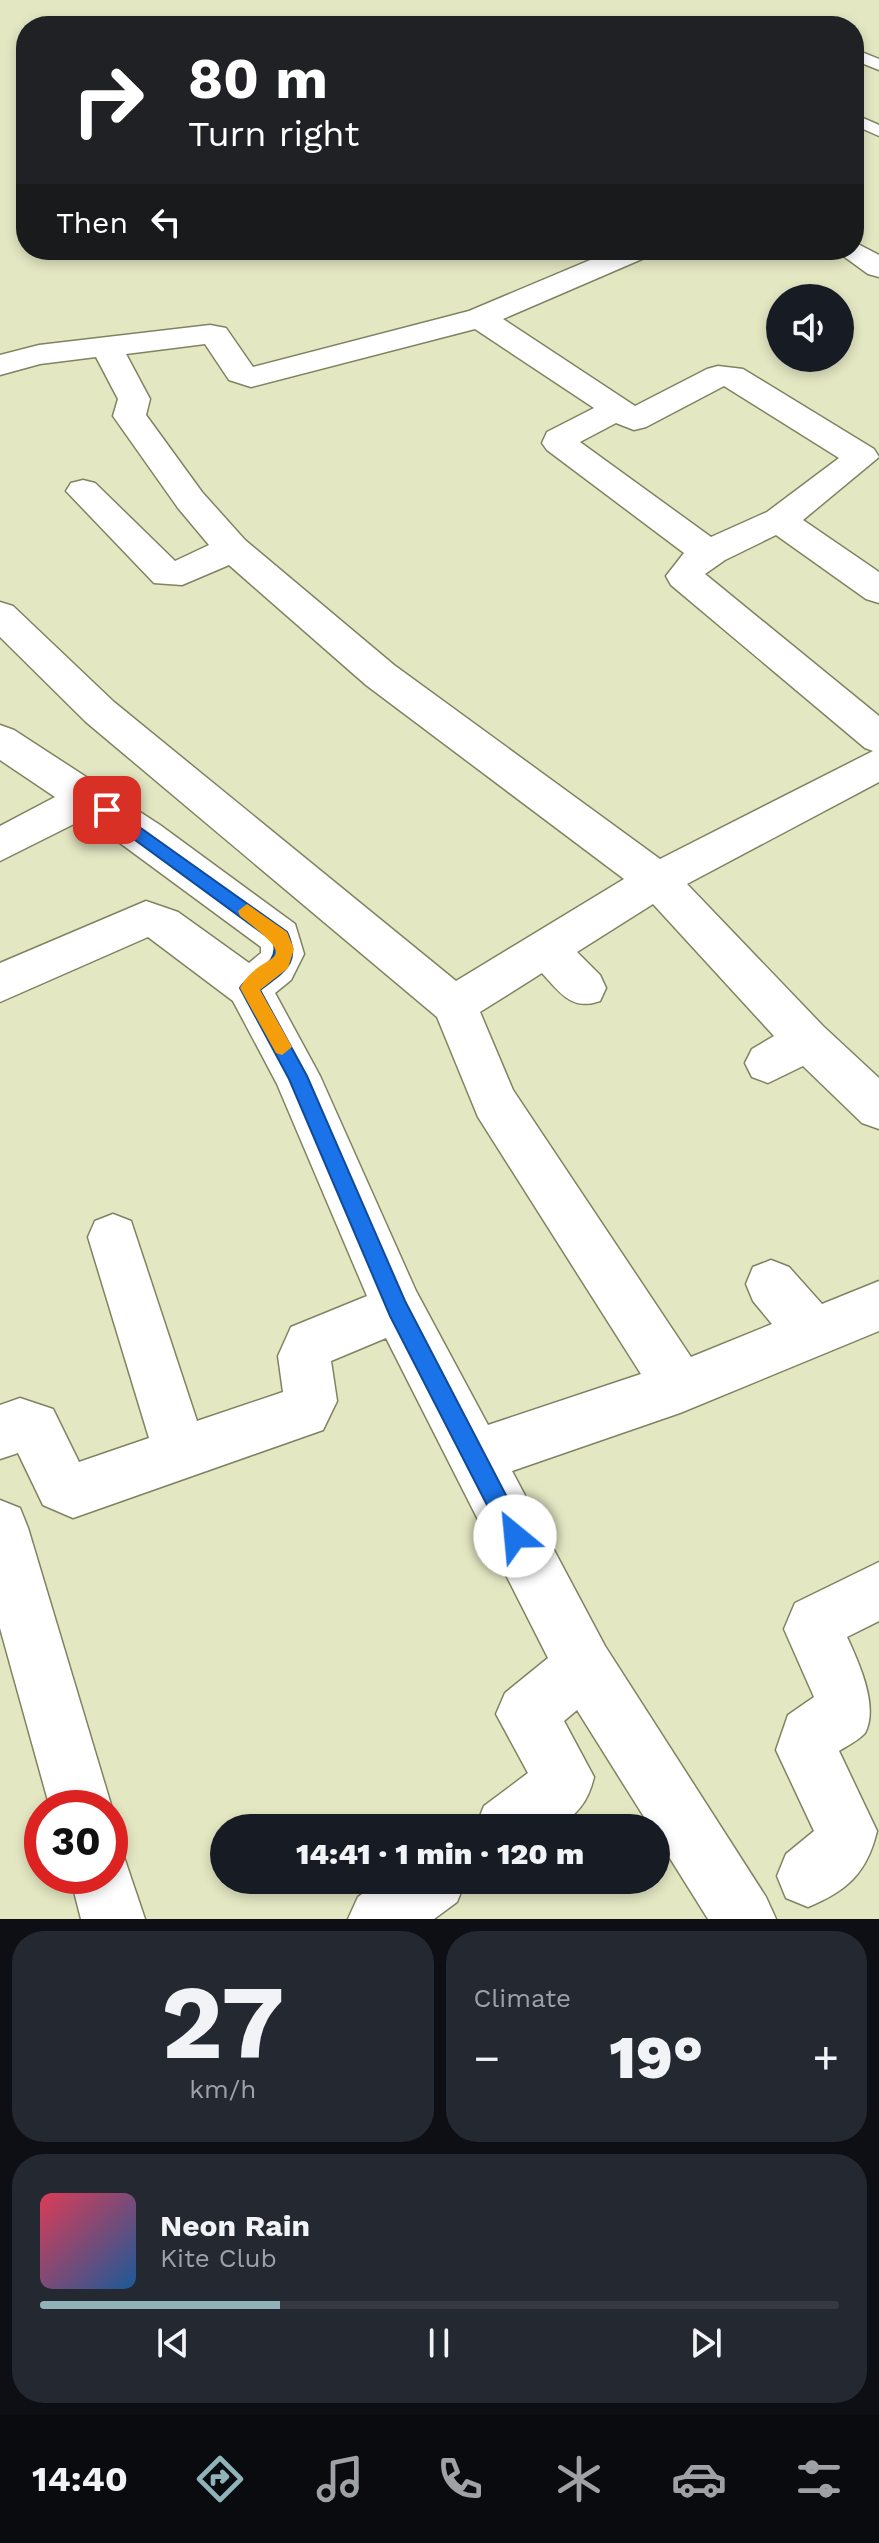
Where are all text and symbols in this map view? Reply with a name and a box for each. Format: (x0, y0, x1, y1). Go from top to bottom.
text: 80 m (188, 46, 328, 112)
icon: right (56, 48, 160, 152)
text: Turn right (188, 113, 359, 155)
icon: left (144, 200, 188, 244)
text: Then (56, 205, 128, 240)
map controls (766, 284, 854, 372)
button: sound (766, 284, 854, 372)
pin (73, 776, 141, 844)
icon: arrive (85, 788, 129, 832)
position arrow (473, 1494, 557, 1578)
speed limit sign: 30 (24, 1790, 128, 1894)
text: 14:41 · 1 min · 120 m (296, 1836, 584, 1871)
text: 27 (161, 1961, 284, 2083)
text: Climate (474, 1983, 571, 2013)
text: 19° (609, 2022, 703, 2093)
text: − (474, 2032, 500, 2084)
text: + (812, 2032, 839, 2084)
text: km/h (189, 2074, 256, 2104)
text: Neon Rain (160, 2208, 310, 2243)
text: Kite Club (160, 2243, 277, 2273)
icon: previous (151, 2321, 195, 2365)
icon: pause (417, 2321, 461, 2365)
icon: next (684, 2321, 728, 2365)
icon: directions (192, 2451, 248, 2507)
icon: music (312, 2451, 368, 2507)
icon: phone (432, 2451, 488, 2507)
icon: climate (551, 2451, 607, 2507)
icon: car (671, 2451, 727, 2507)
icon: filters (791, 2451, 847, 2507)
text: 14:40 (32, 2458, 128, 2500)

